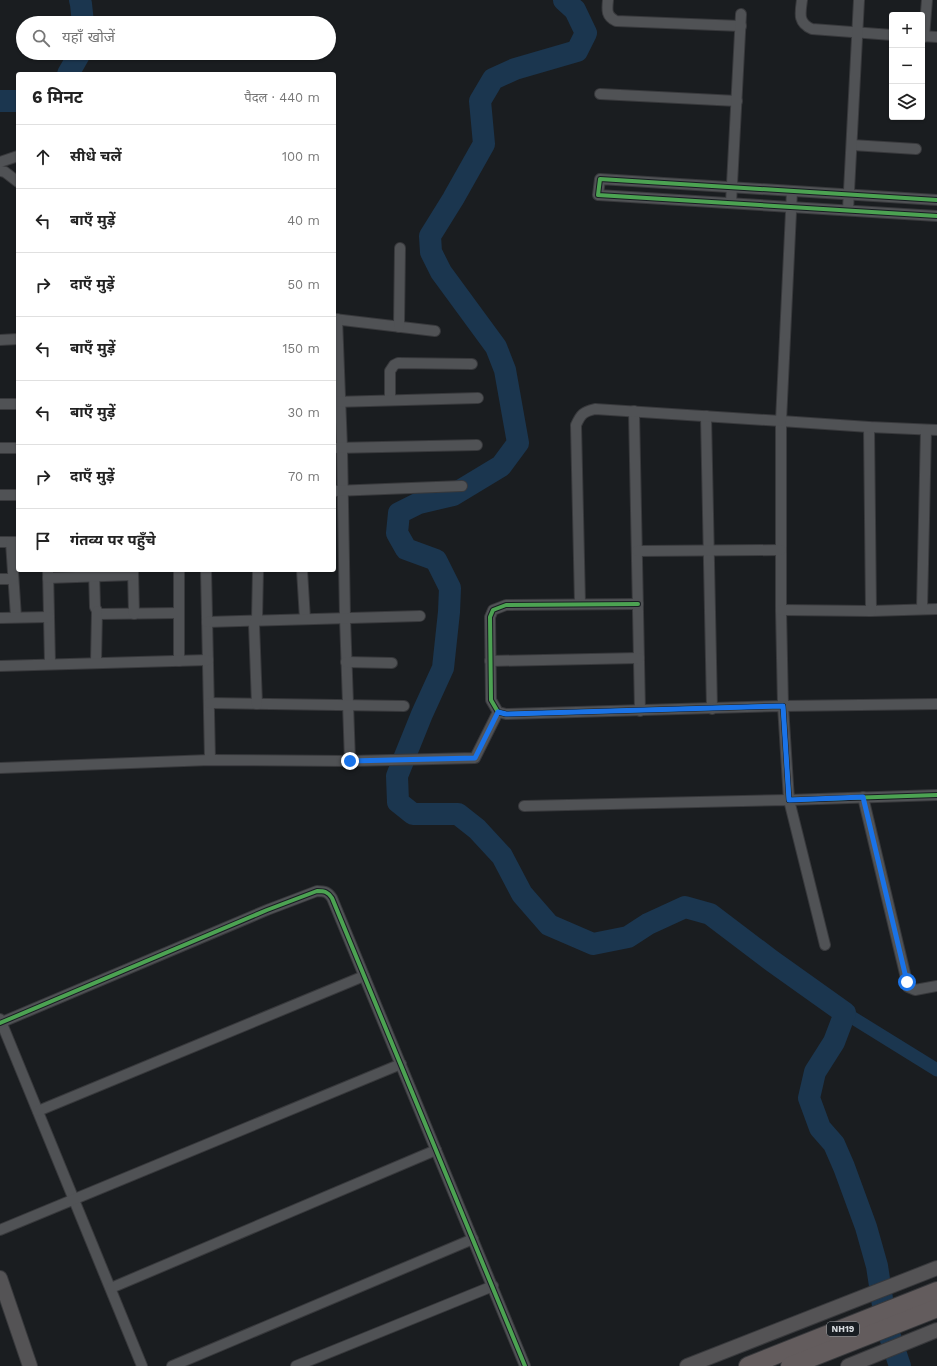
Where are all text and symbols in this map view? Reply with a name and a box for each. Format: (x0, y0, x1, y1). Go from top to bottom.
map controls (889, 12, 925, 120)
button: + (889, 12, 925, 48)
search box (16, 16, 336, 60)
icon: search (30, 27, 52, 49)
text: यहाँ खोजें (62, 28, 115, 46)
button: − (889, 48, 925, 84)
button: layers (889, 84, 925, 120)
text: 6 मिनट (32, 87, 83, 107)
text: पैदल · 440 m (244, 90, 320, 105)
icon: ahead (32, 146, 54, 168)
text: सीधे चलें (70, 147, 122, 165)
text: 100 m (282, 149, 320, 164)
icon: left (32, 210, 54, 232)
text: बाएँ मुड़ें (70, 211, 115, 229)
text: 40 m (287, 213, 320, 228)
icon: right (32, 274, 54, 296)
text: दाएँ मुड़ें (70, 275, 115, 293)
text: 50 m (288, 277, 320, 292)
icon: left (32, 338, 54, 360)
text: बाएँ मुड़ें (70, 339, 115, 357)
text: 150 m (282, 341, 320, 356)
icon: left (32, 402, 54, 424)
text: बाएँ मुड़ें (70, 403, 115, 421)
text: 30 m (288, 405, 320, 420)
icon: right (32, 466, 54, 488)
text: दाएँ मुड़ें (70, 467, 115, 485)
text: 70 m (288, 469, 320, 484)
icon: arrive (32, 530, 54, 552)
text: गंतव्य पर पहुँचे (70, 531, 156, 549)
route end (341, 752, 359, 770)
route start (898, 973, 916, 991)
road number: NH19 (827, 1322, 859, 1336)

